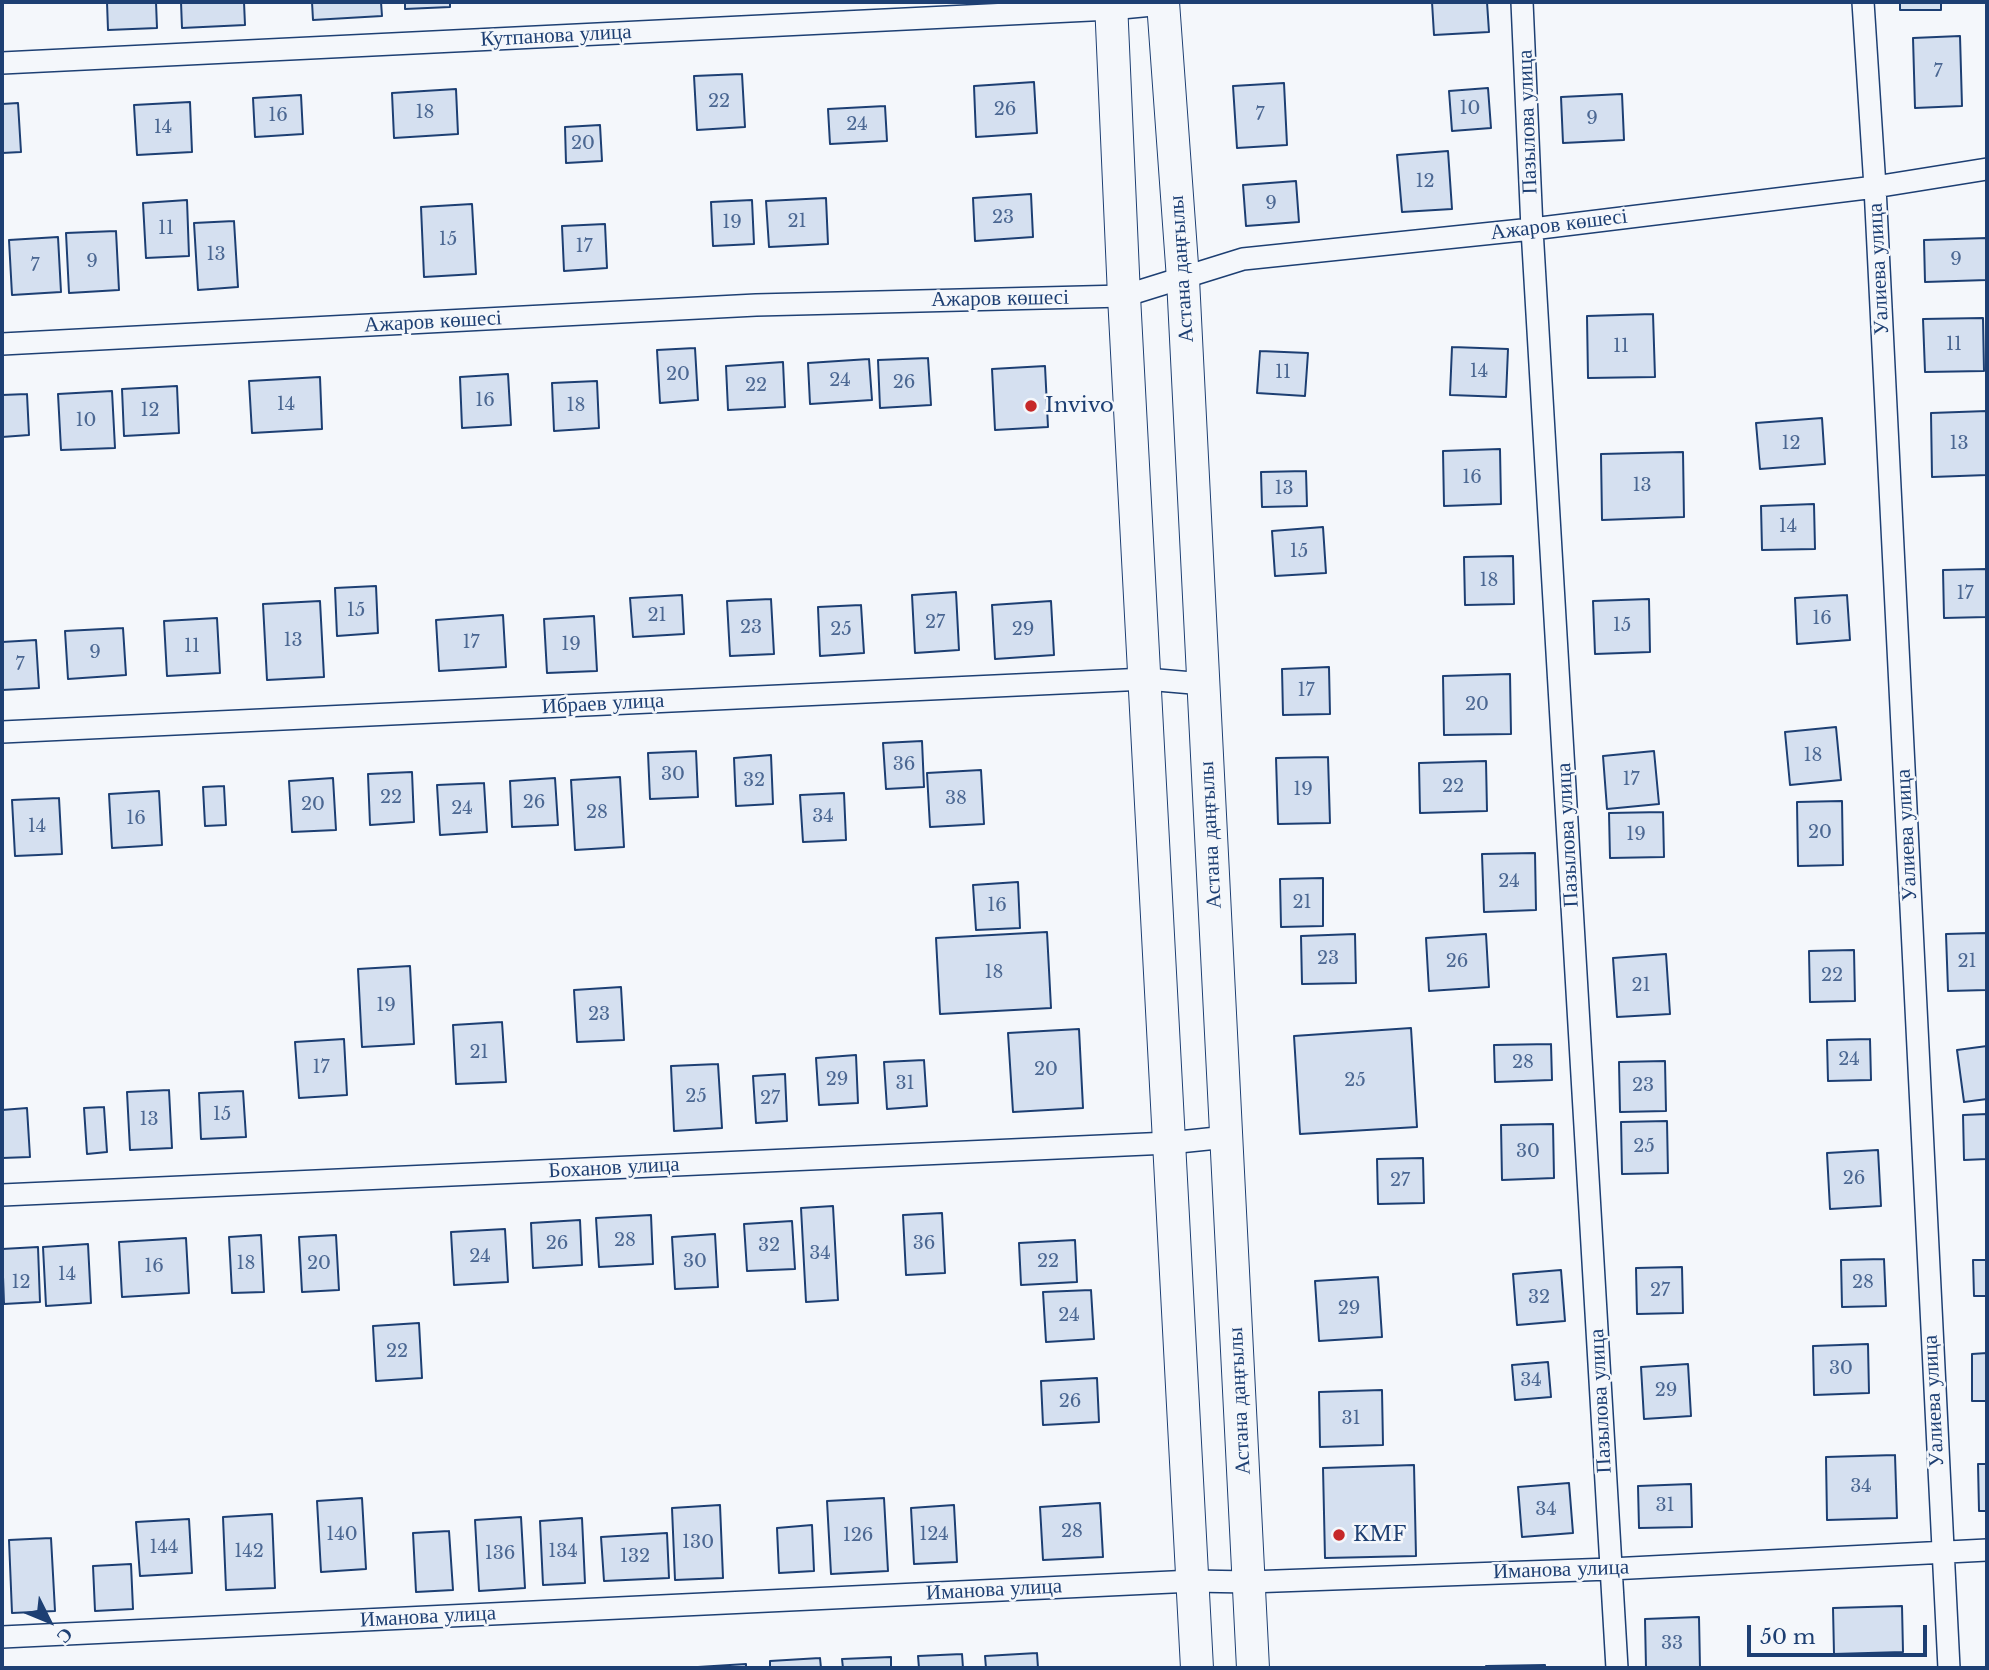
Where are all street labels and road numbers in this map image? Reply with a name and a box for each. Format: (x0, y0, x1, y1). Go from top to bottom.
street label: Кутпанова улица (480, 19, 632, 53)
street label: Пазылова улица (1513, 49, 1543, 195)
street label: Астана даңғылы (1164, 194, 1200, 344)
street label: Уалиева улица (1863, 202, 1895, 336)
street label: Ажаров көшесі (1489, 204, 1629, 246)
street label: Ажаров көшесі (931, 285, 1069, 313)
street label: Ажаров көшесі (364, 306, 502, 338)
street label: Ибраев улица (541, 688, 665, 720)
street label: Астана даңғылы (1195, 761, 1227, 909)
street label: Пазылова улица (1552, 762, 1584, 908)
street label: Уалиева улица (1891, 768, 1923, 902)
street label: Боханов улица (548, 1152, 680, 1184)
street label: Астана даңғылы (1224, 1327, 1256, 1475)
street label: Пазылова улица (1585, 1328, 1617, 1474)
street label: Уалиева улица (1918, 1334, 1950, 1468)
street label: Иманова улица (1492, 1555, 1630, 1585)
street label: Иманова улица (925, 1574, 1063, 1606)
street label: Иманова улица (359, 1601, 497, 1633)

